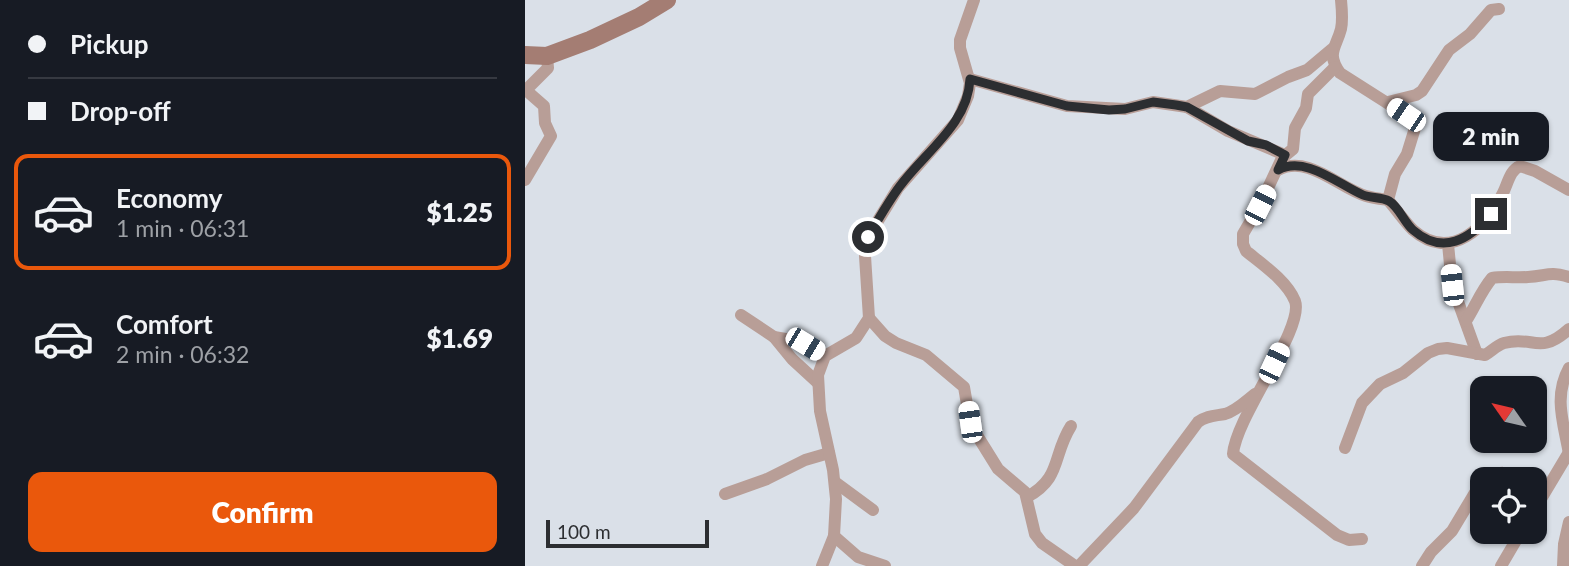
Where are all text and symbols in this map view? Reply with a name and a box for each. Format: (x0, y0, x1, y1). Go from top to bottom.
text: Pickup (70, 28, 149, 60)
text: Drop-off (70, 95, 171, 127)
car (1383, 95, 1430, 135)
callout: 2 min (1433, 113, 1549, 162)
text: 2 min (1462, 122, 1520, 150)
icon: car (32, 181, 95, 244)
text: Economy (116, 182, 222, 214)
car (1242, 182, 1279, 228)
text: $1.25 (426, 196, 493, 228)
route end (1475, 198, 1507, 230)
text: 1 min · 06:31 (116, 214, 249, 242)
route start (852, 221, 884, 253)
car (1440, 263, 1465, 307)
icon: car (32, 307, 95, 370)
text: Comfort (116, 308, 213, 340)
text: $1.69 (426, 322, 493, 354)
car (782, 324, 829, 364)
text: 2 min · 06:32 (116, 340, 249, 368)
car (1256, 340, 1293, 386)
north arrow (1470, 376, 1547, 453)
map controls (1470, 376, 1547, 544)
car (957, 400, 984, 444)
button: locate (1470, 467, 1547, 544)
button: Confirm (28, 472, 497, 552)
scale bar (546, 517, 709, 549)
text: 100 m (557, 520, 611, 543)

